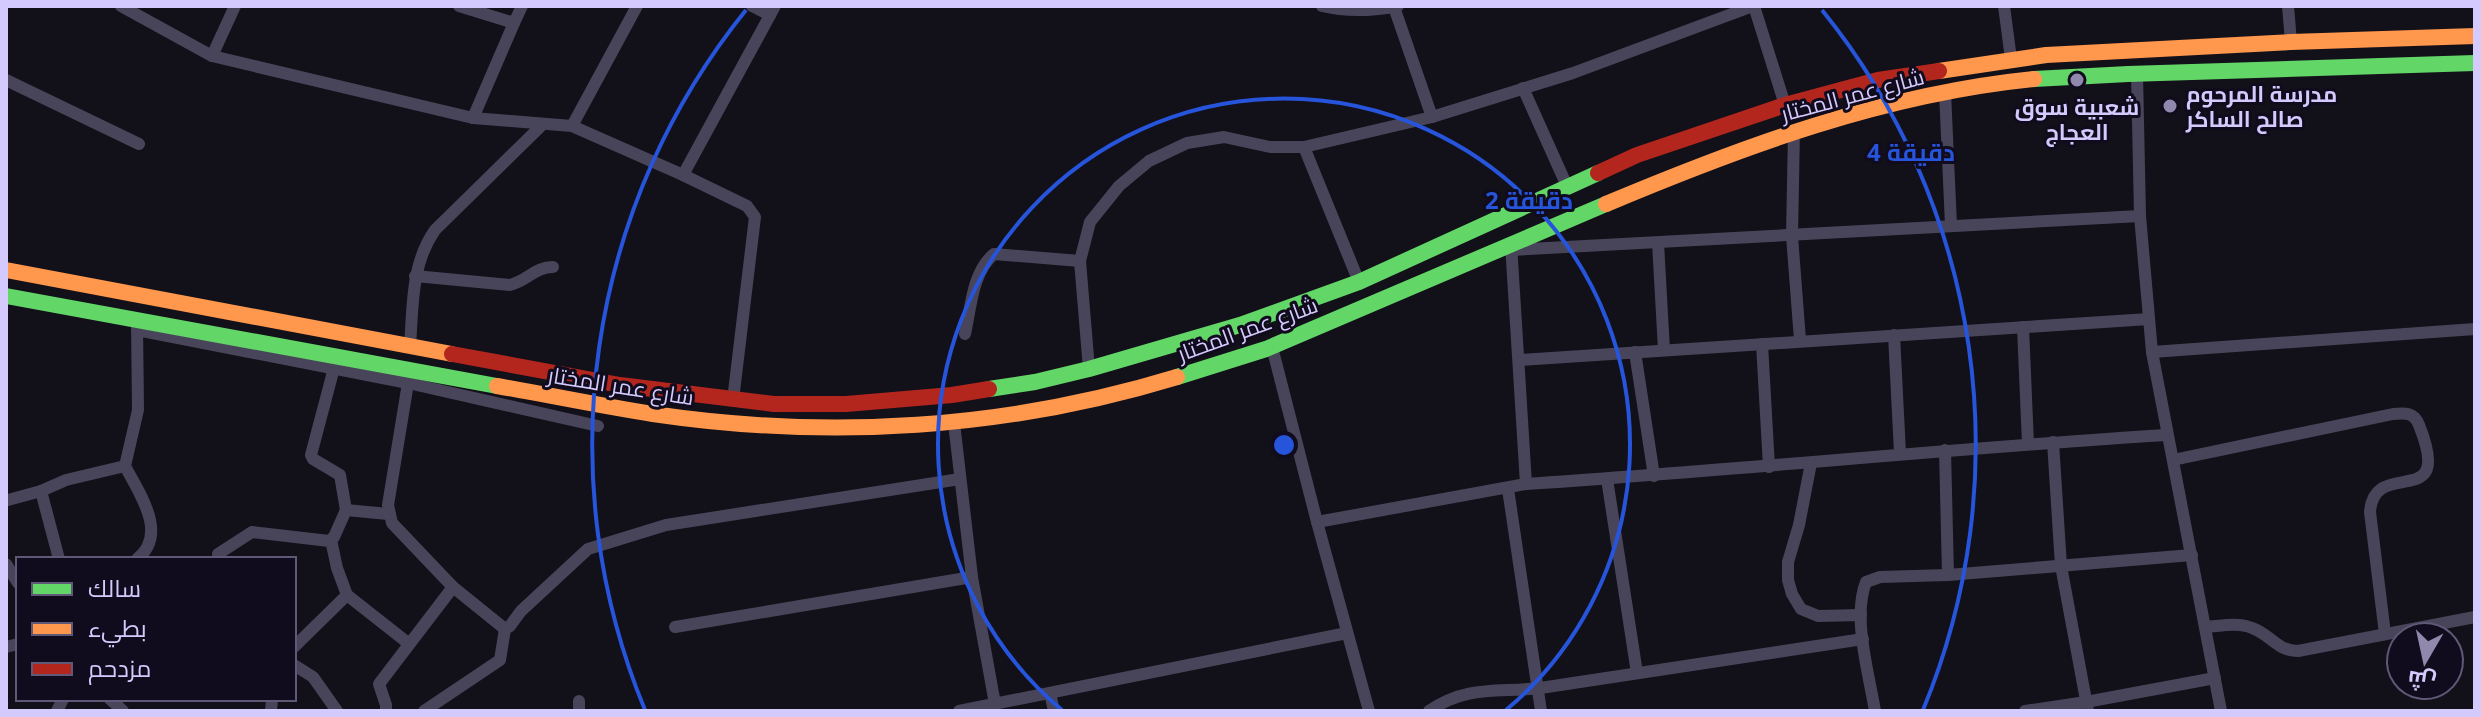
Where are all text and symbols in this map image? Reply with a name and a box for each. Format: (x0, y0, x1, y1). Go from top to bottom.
street label: شارع عمر المختار (1775, 60, 1927, 129)
marker: شعبية سوق العجاج (2068, 71, 2086, 89)
place label: مدرسة المرحوم صالح الساكر (2185, 78, 2337, 134)
place label: شعبية سوق العجاج (2015, 91, 2139, 147)
marker: مدرسة المرحوم صالح الساكر (2161, 97, 2179, 115)
text: 4 دقيقة (1867, 135, 1955, 168)
text: 2 دقيقة (1485, 183, 1573, 216)
street label: شارع عمر المختار (1171, 289, 1322, 369)
street label: شارع عمر المختار (544, 358, 696, 412)
centre of rings (1270, 431, 1298, 459)
legend (16, 557, 296, 701)
text: سالك (88, 571, 141, 604)
text: بطيء (88, 611, 147, 648)
north arrow (2385, 621, 2465, 701)
text: مزدحم (88, 651, 151, 685)
text: ش (2405, 665, 2438, 699)

